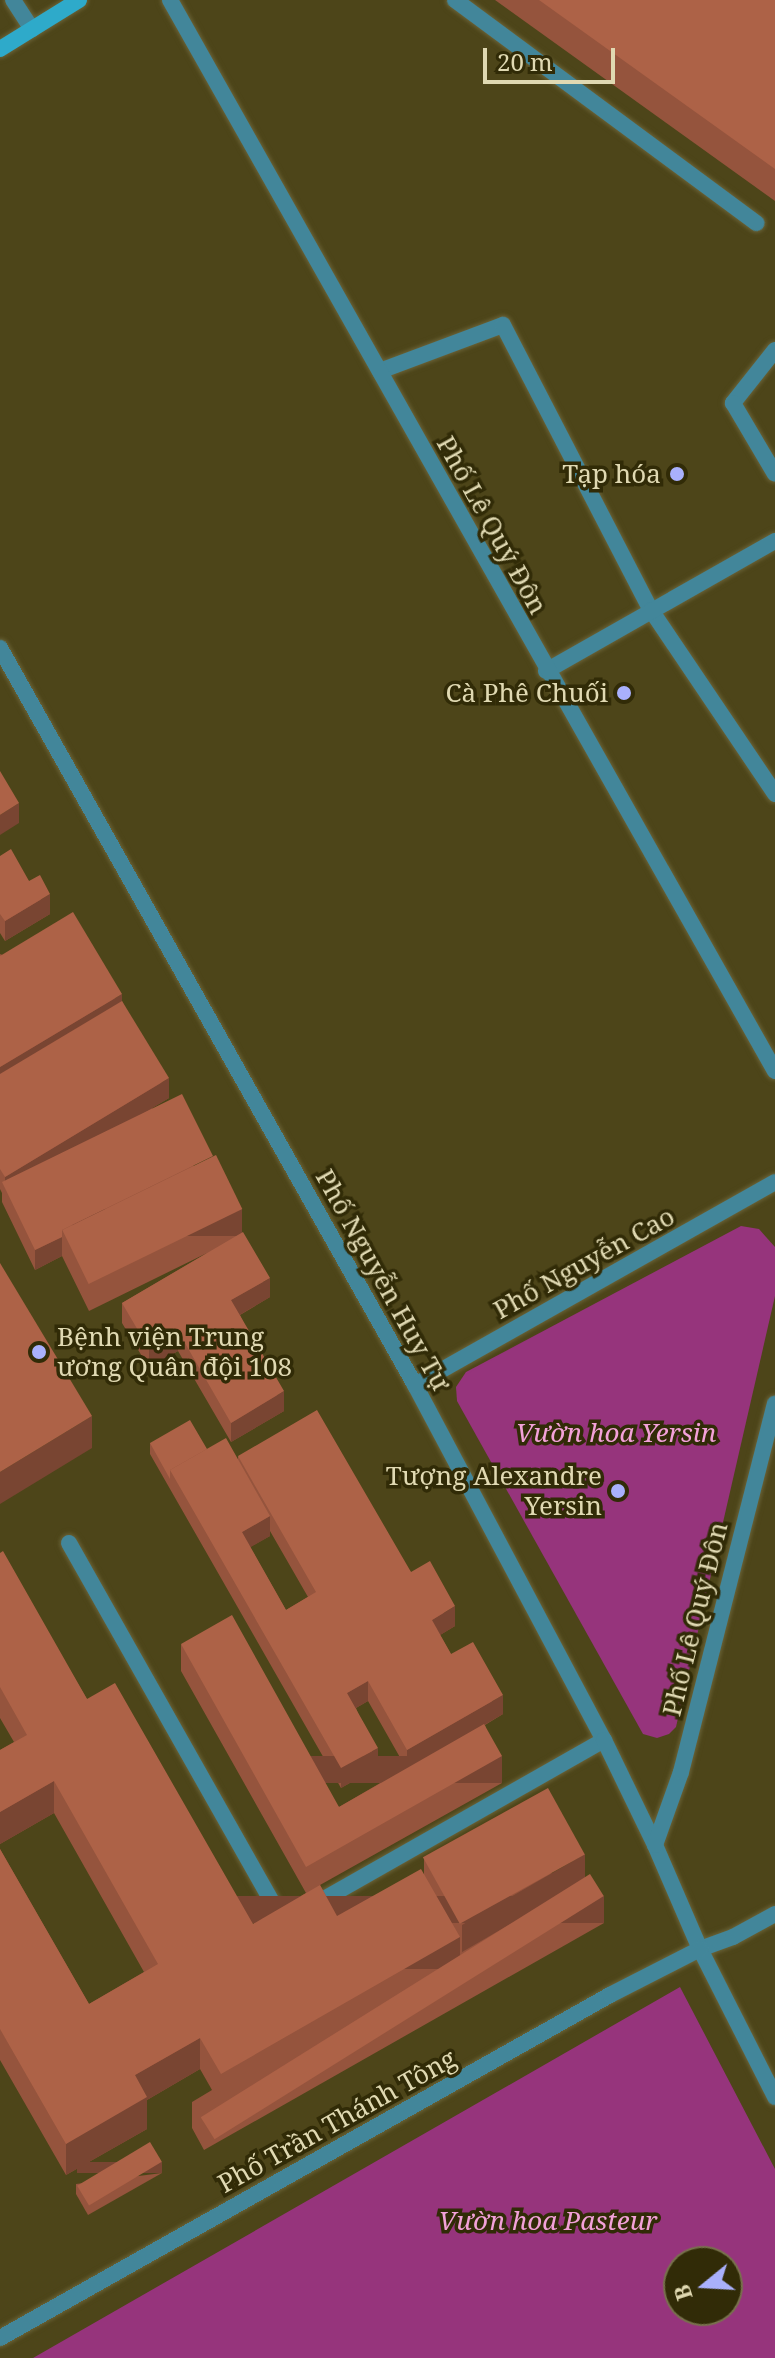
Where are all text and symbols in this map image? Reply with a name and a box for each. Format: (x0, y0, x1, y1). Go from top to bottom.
scale bar (487, 32, 619, 82)
text: 20 m (497, 45, 553, 78)
street label: Phố Lê Quý Đôn (430, 431, 554, 619)
place label: Tạp hóa (562, 458, 661, 490)
marker: Tạp hóa (668, 465, 686, 483)
place label: Cà Phê Chuối (445, 677, 608, 709)
marker: Cà Phê Chuối (615, 684, 633, 702)
street label: Phố Nguyễn Huy Tự (309, 1164, 457, 1396)
street label: Phố Nguyễn Cao (488, 1200, 680, 1326)
place label: Bệnh viện Trung ương Quân đội 108 (57, 1321, 292, 1382)
marker: Bệnh viện Trung ương Quân đội 108 (28, 1341, 50, 1363)
park label: Vườn hoa Yersin (516, 1417, 716, 1449)
place label: Tượng Alexandre Yersin (386, 1460, 602, 1522)
marker: Tượng Alexandre Yersin (609, 1482, 627, 1500)
street label: Phố Lê Quý Đôn (656, 1519, 734, 1719)
street label: Phố Trần Thánh Tông (213, 2043, 461, 2199)
park label: Vườn hoa Pasteur (439, 2205, 657, 2237)
north arrow (663, 2246, 743, 2326)
text: B (666, 2281, 699, 2304)

